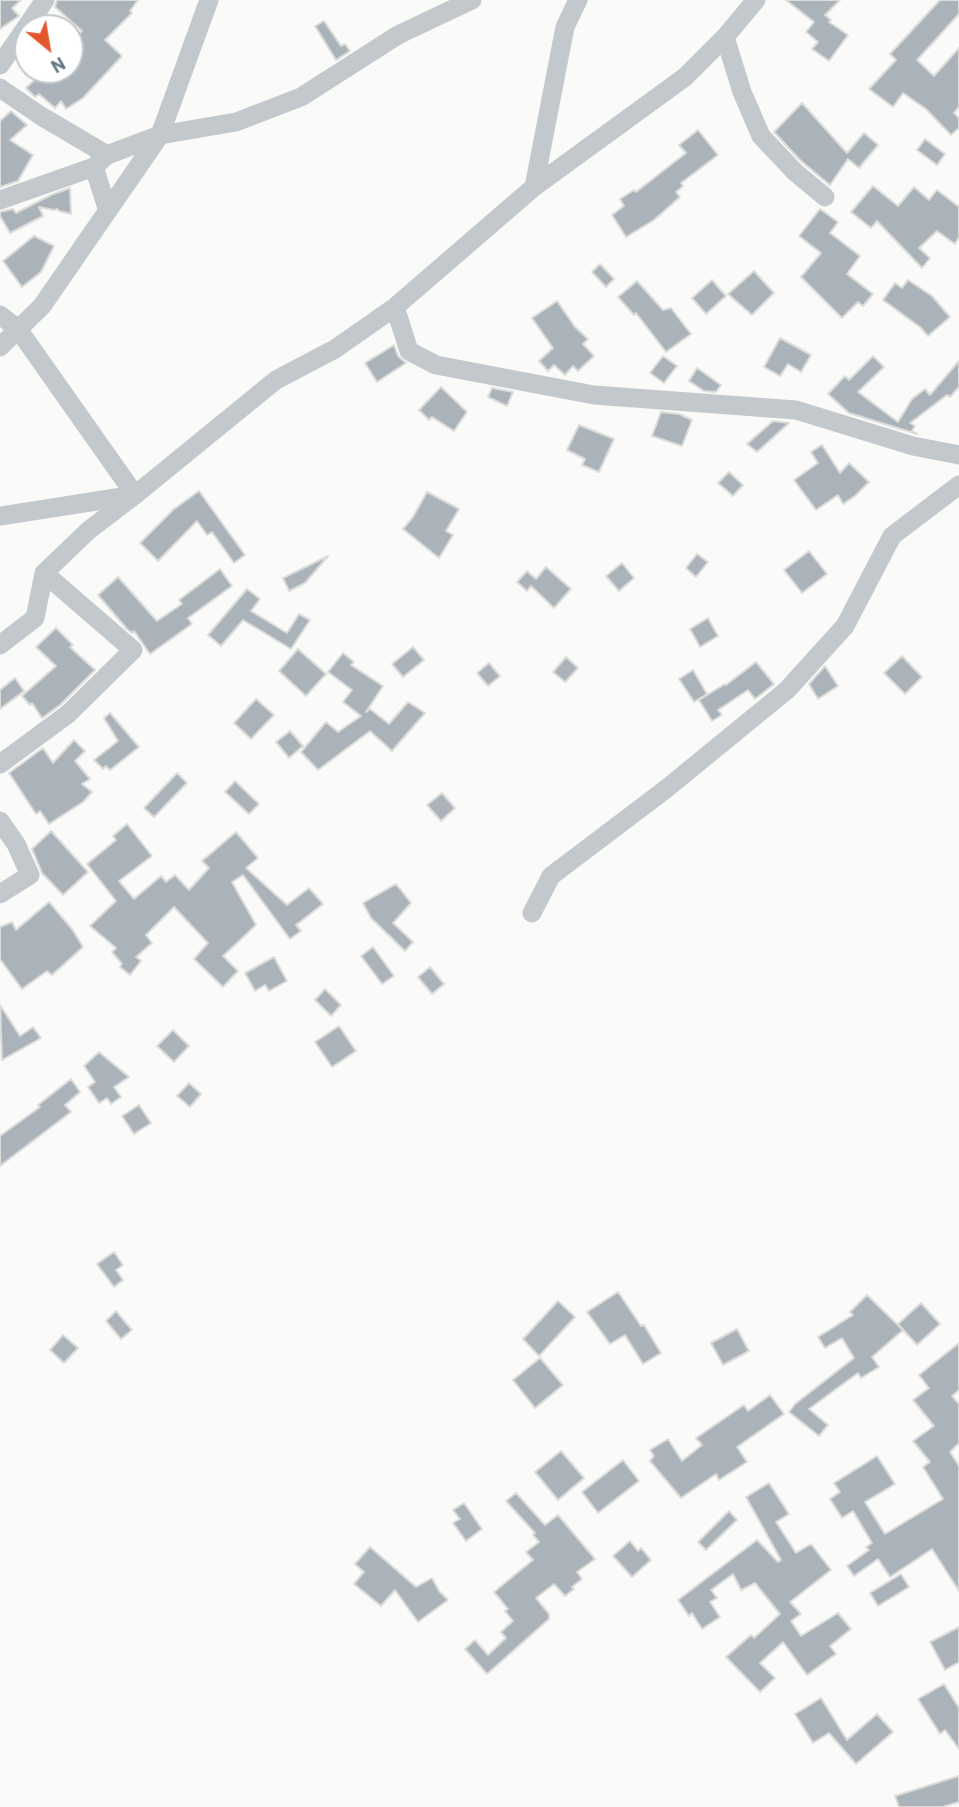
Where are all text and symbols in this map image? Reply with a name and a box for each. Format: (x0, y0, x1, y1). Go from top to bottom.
north arrow (14, 14, 84, 84)
text: N (48, 53, 70, 79)

